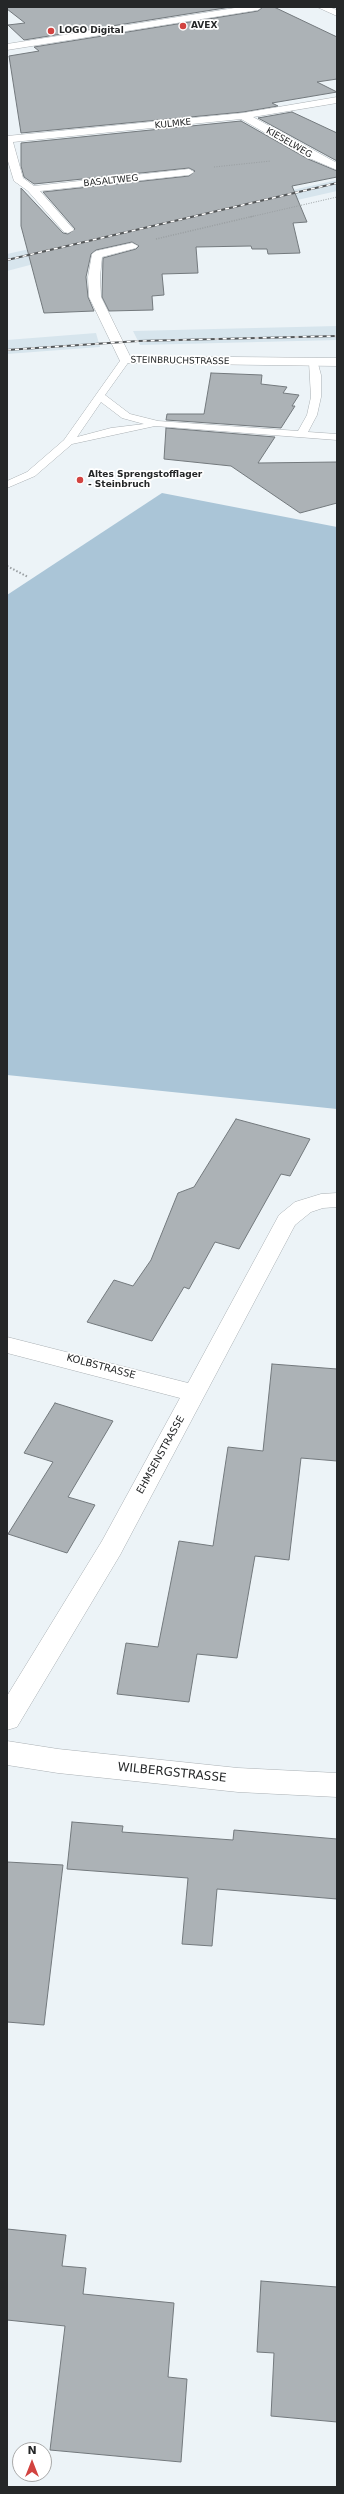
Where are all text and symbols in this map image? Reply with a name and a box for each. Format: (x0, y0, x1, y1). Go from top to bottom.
marker: AVEX (178, 21, 188, 31)
place label: AVEX (191, 21, 217, 31)
marker: LOGO Digital (46, 26, 56, 36)
place label: LOGO Digital (59, 26, 124, 36)
street label: KULMKE (154, 117, 192, 131)
street label: KIESELWEG (264, 125, 314, 161)
street label: BASALTWEG (83, 173, 139, 189)
street label: STEINBRUCHSTRASSE (131, 355, 229, 367)
place label: Altes Sprengstofflager - Steinbruch (88, 470, 202, 491)
marker: Altes Sprengstofflager - Steinbruch (75, 475, 85, 485)
street label: KOLBSTRASSE (65, 1352, 137, 1382)
street label: EHMSENSTRASSE (135, 1414, 187, 1496)
street label: WILBERGSTRASSE (117, 1760, 227, 1786)
north arrow (12, 2442, 52, 2482)
text: N (27, 2444, 37, 2457)

